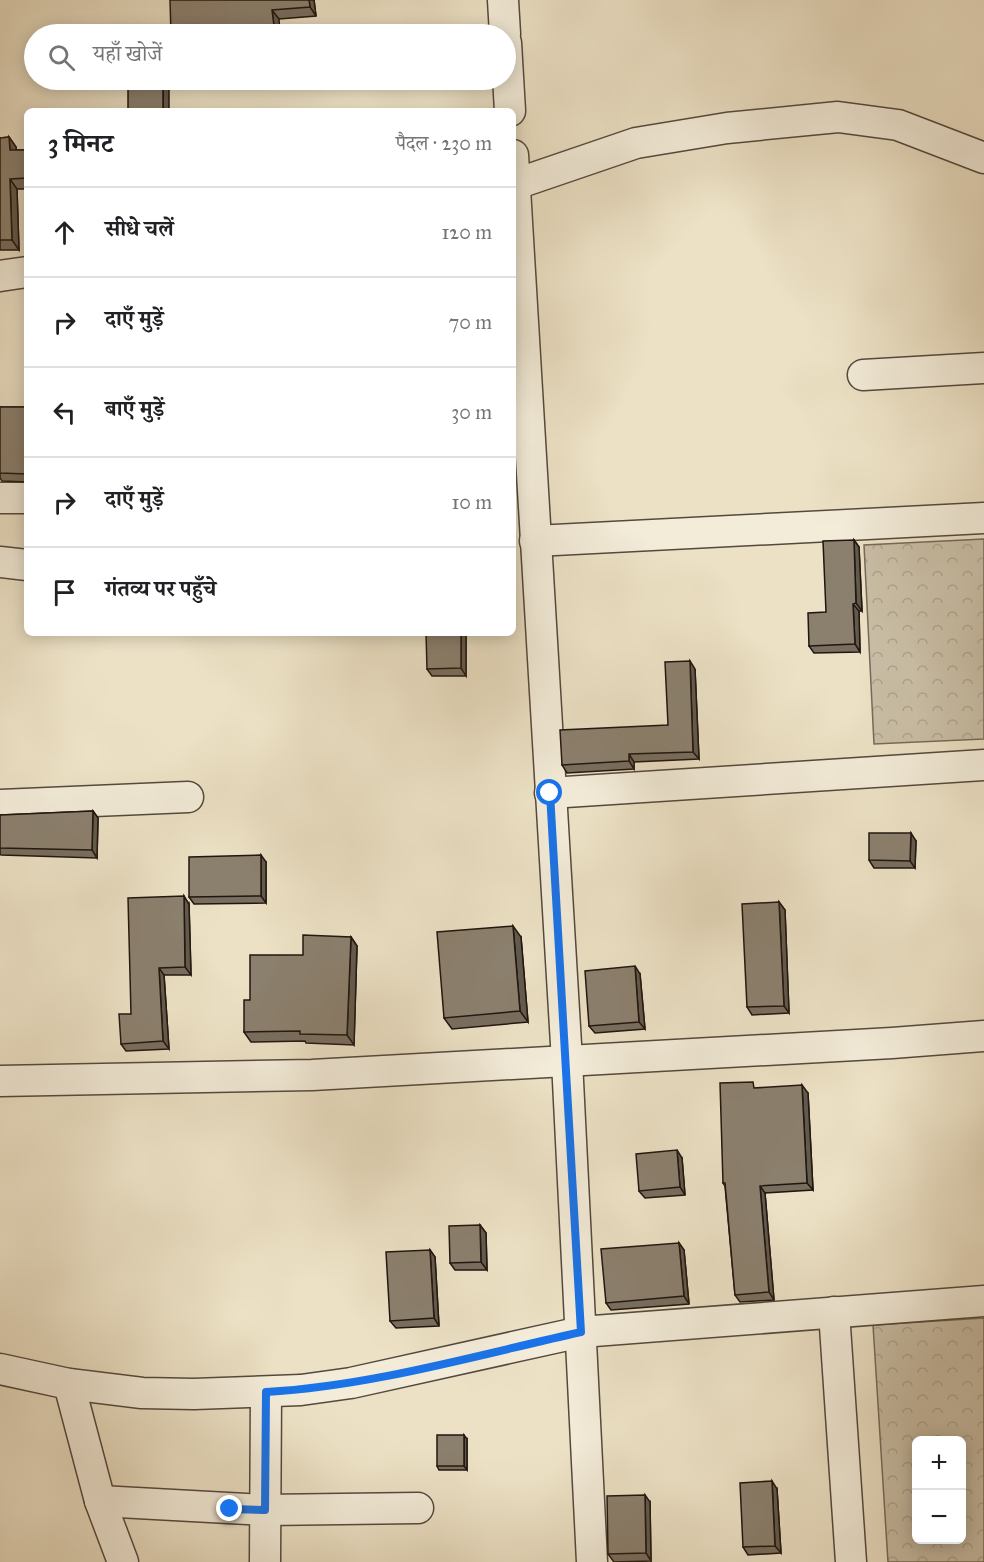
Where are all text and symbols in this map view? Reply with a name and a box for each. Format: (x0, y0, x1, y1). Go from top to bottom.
search box (24, 24, 516, 90)
text: यहाँ खोजें (93, 40, 162, 67)
icon: search (45, 41, 78, 74)
text: 3 मिनट (48, 127, 113, 159)
text: पैदल · 230 m (396, 131, 492, 155)
text: सीधे चलें (105, 215, 174, 242)
icon: ahead (48, 216, 81, 249)
text: 120 m (441, 220, 492, 244)
text: दाएँ मुड़ें (105, 305, 164, 332)
icon: right (48, 306, 81, 339)
text: 70 m (449, 310, 492, 334)
text: बाएँ मुड़ें (105, 395, 164, 422)
icon: left (48, 396, 81, 429)
text: 30 m (451, 400, 492, 424)
text: दाएँ मुड़ें (105, 485, 164, 512)
icon: right (48, 486, 81, 519)
text: 10 m (451, 490, 492, 514)
text: गंतव्य पर पहुँचे (105, 575, 216, 602)
icon: arrive (48, 576, 81, 609)
route start (536, 779, 562, 805)
map controls (912, 1436, 966, 1544)
button: + (912, 1436, 966, 1490)
button: − (912, 1490, 966, 1544)
route end (216, 1495, 242, 1521)

